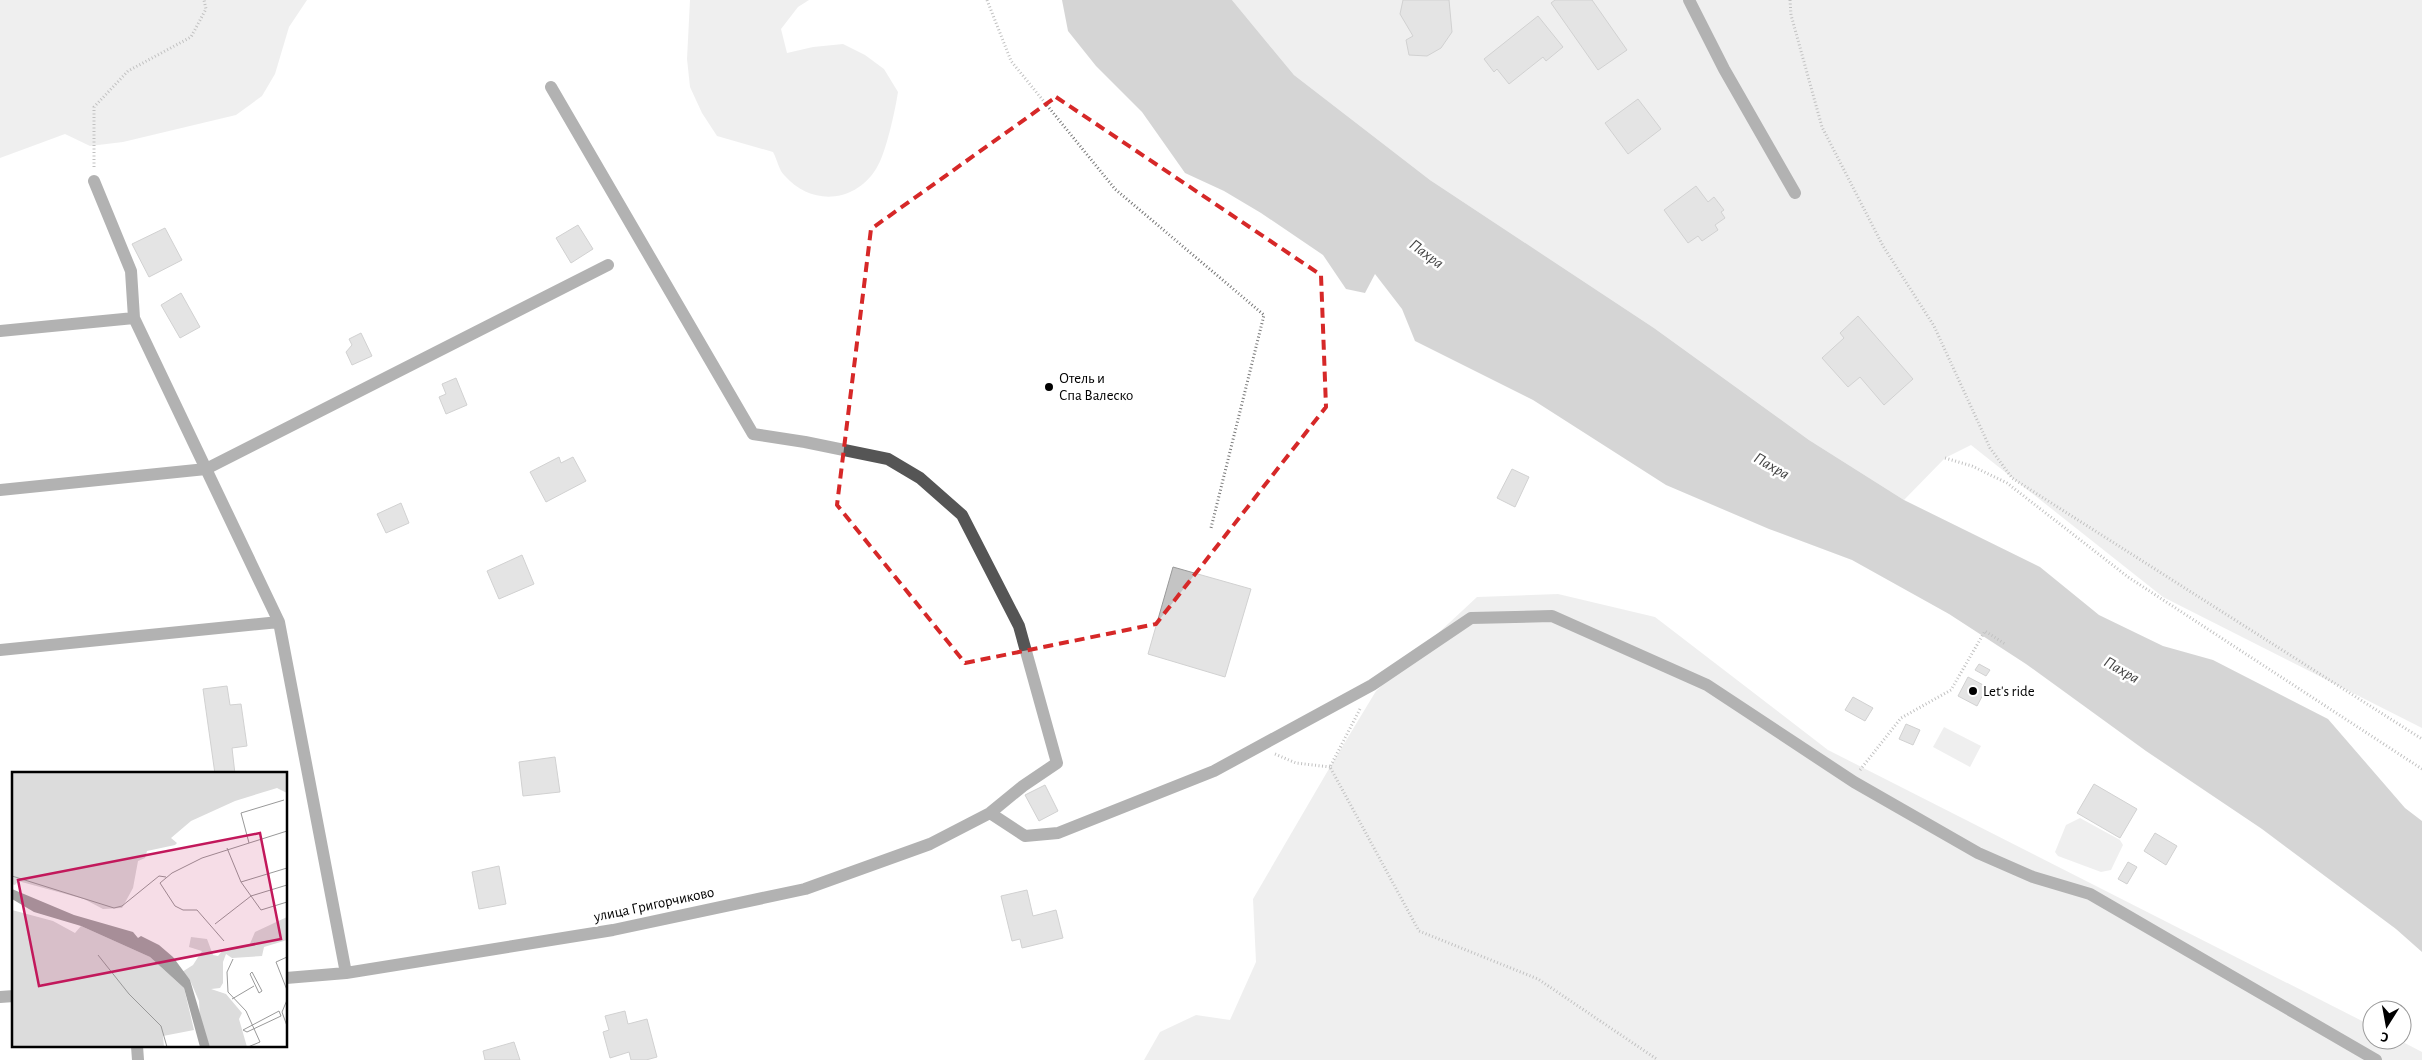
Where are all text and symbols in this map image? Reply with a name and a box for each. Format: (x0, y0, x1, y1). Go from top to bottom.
water label: Пахра (1406, 236, 1447, 272)
place label: Отель и Спа Валеско (1059, 371, 1133, 403)
marker: Отель и Спа Валеско (1043, 381, 1055, 393)
water label: Пахра (1751, 449, 1792, 483)
water label: Пахра (2101, 653, 2142, 687)
place label: Let's ride (1983, 684, 2035, 699)
marker: Let's ride (1967, 685, 1979, 697)
inset map (12, 772, 288, 1048)
street label: улица Григорчиково (592, 884, 716, 925)
north arrow (2362, 1000, 2412, 1050)
text: С (2379, 1029, 2390, 1044)

